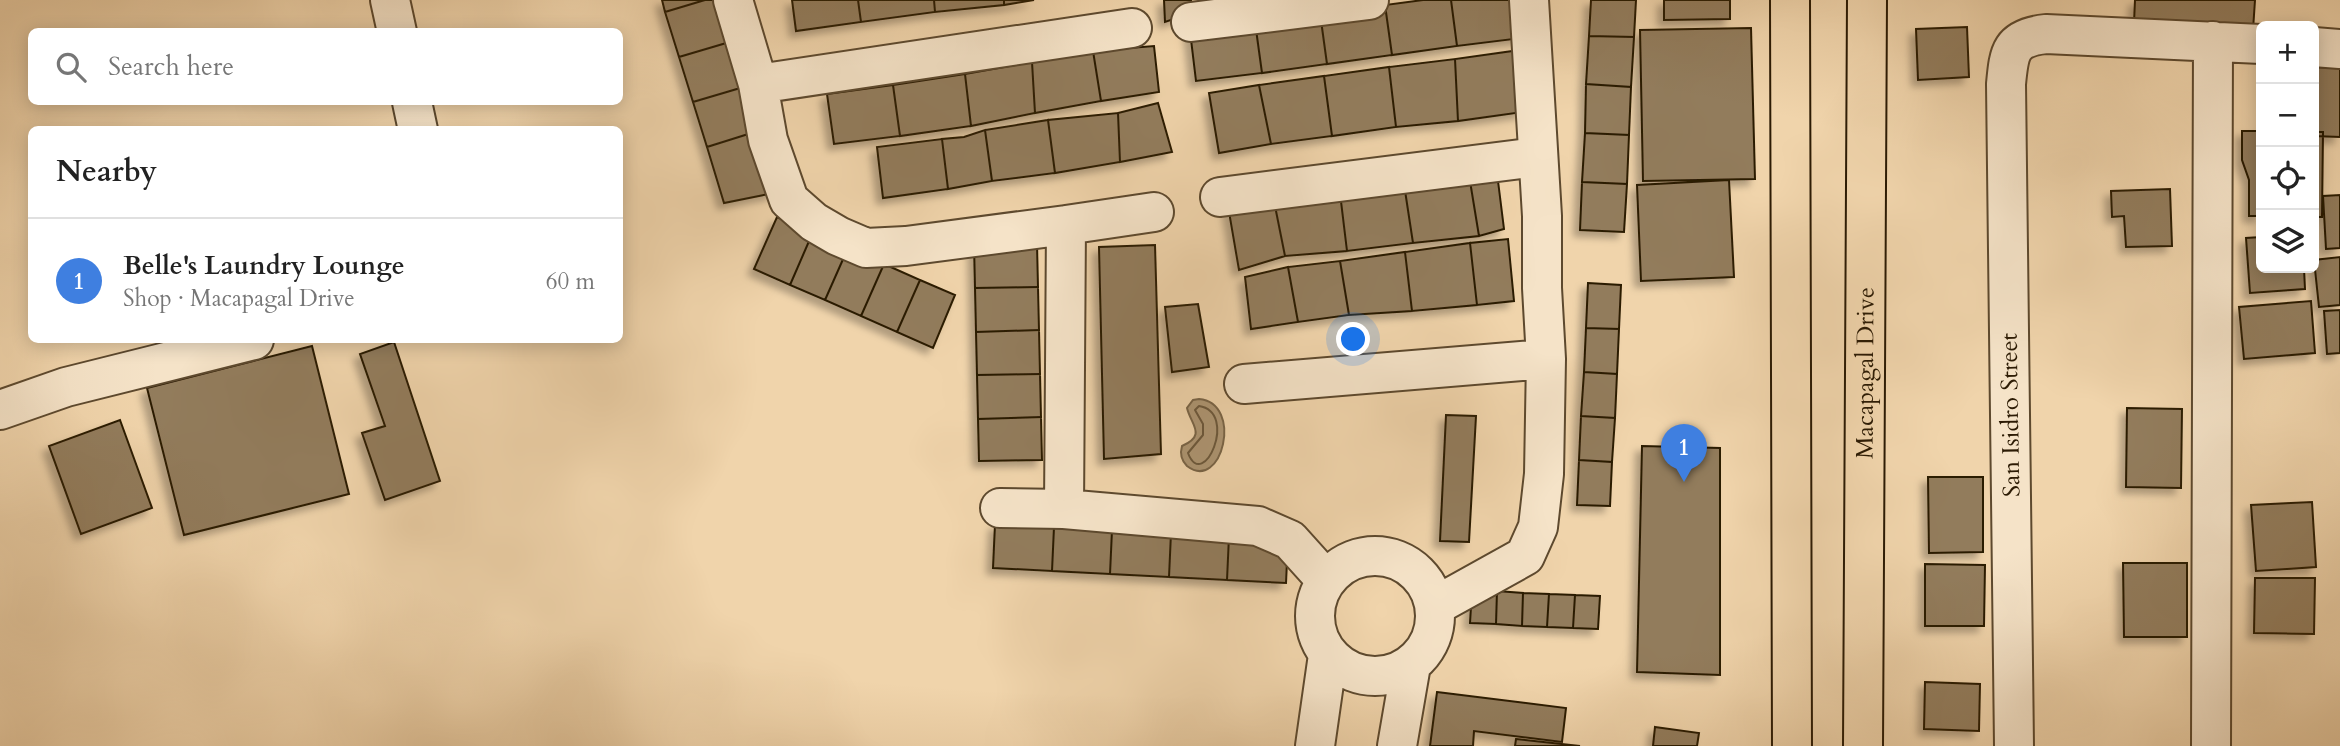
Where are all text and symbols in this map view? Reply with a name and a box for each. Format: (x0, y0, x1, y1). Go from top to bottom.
map controls (2256, 21, 2319, 273)
button: + (2256, 21, 2319, 84)
search box (28, 28, 623, 105)
icon: search (52, 48, 90, 86)
text: Search here (108, 49, 234, 84)
button: − (2256, 84, 2319, 147)
button: locate (2256, 147, 2319, 210)
text: Nearby (56, 151, 157, 192)
button: layers (2256, 210, 2319, 273)
text: Belle's Laundry Lounge (123, 248, 405, 283)
text: 1 (73, 266, 85, 297)
text: 60 m (546, 266, 595, 297)
text: Shop · Macapagal Drive (123, 283, 355, 314)
street label: Macapagal Drive (1849, 287, 1882, 459)
your location (1336, 322, 1370, 356)
street label: San Isidro Street (1993, 332, 2028, 497)
pin: 1 (1661, 424, 1707, 482)

